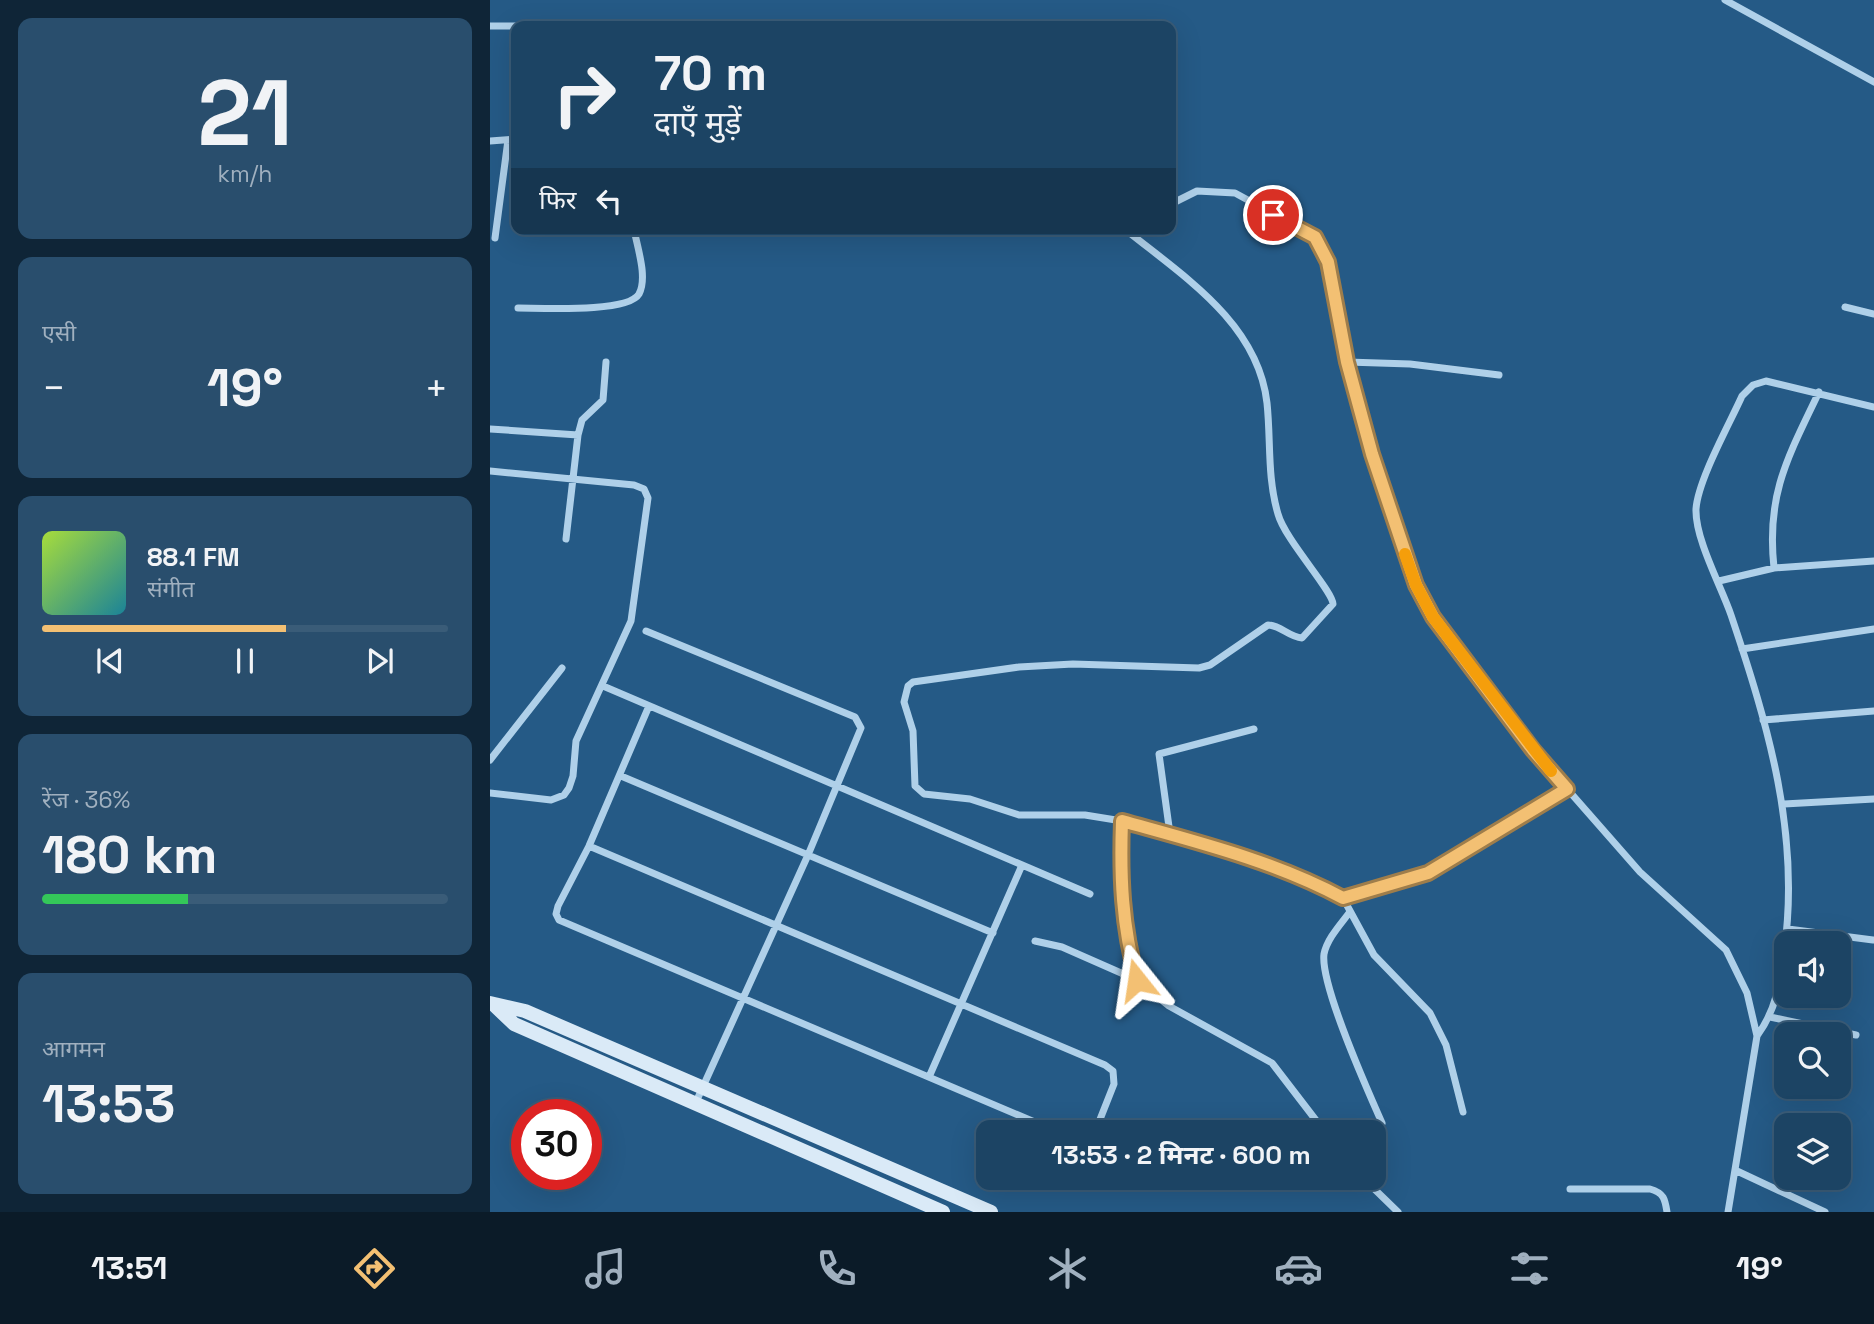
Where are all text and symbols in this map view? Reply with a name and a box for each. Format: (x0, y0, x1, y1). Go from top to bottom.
text: 70 m (654, 42, 767, 104)
icon: right (539, 49, 630, 140)
text: 21 (197, 55, 293, 172)
text: दाएँ मुड़ें (654, 103, 741, 143)
text: km/h (218, 159, 272, 189)
icon: left (590, 182, 628, 220)
text: फिर (539, 183, 576, 217)
pin (1243, 185, 1303, 245)
icon: arrive (1254, 196, 1292, 234)
text: एसी (42, 318, 76, 348)
text: 19° (207, 355, 283, 421)
text: − (42, 364, 66, 412)
text: + (424, 364, 448, 412)
text: 88.1 FM (147, 540, 240, 574)
text: संगीत (147, 574, 195, 604)
icon: previous (91, 642, 129, 680)
icon: pause (226, 642, 264, 680)
icon: next (361, 642, 399, 680)
text: रेंज · 36% (42, 785, 130, 815)
text: 180 km (42, 822, 217, 888)
map controls (1774, 931, 1851, 1190)
button: sound (1774, 931, 1851, 1008)
position arrow (1100, 943, 1174, 1017)
button: search (1774, 1022, 1851, 1099)
text: आगमन (42, 1034, 105, 1064)
text: 13:53 (42, 1071, 175, 1137)
speed limit sign: 30 (511, 1099, 602, 1190)
button: layers (1774, 1113, 1851, 1190)
text: 13:53 · 2 मिनट · 600 m (1051, 1138, 1311, 1172)
icon: directions (350, 1244, 399, 1293)
icon: music (581, 1244, 630, 1293)
icon: phone (812, 1244, 861, 1293)
icon: climate (1043, 1244, 1092, 1293)
icon: car (1274, 1244, 1323, 1293)
icon: filters (1505, 1244, 1554, 1293)
text: 13:51 (91, 1248, 168, 1288)
text: 19° (1736, 1248, 1783, 1288)

